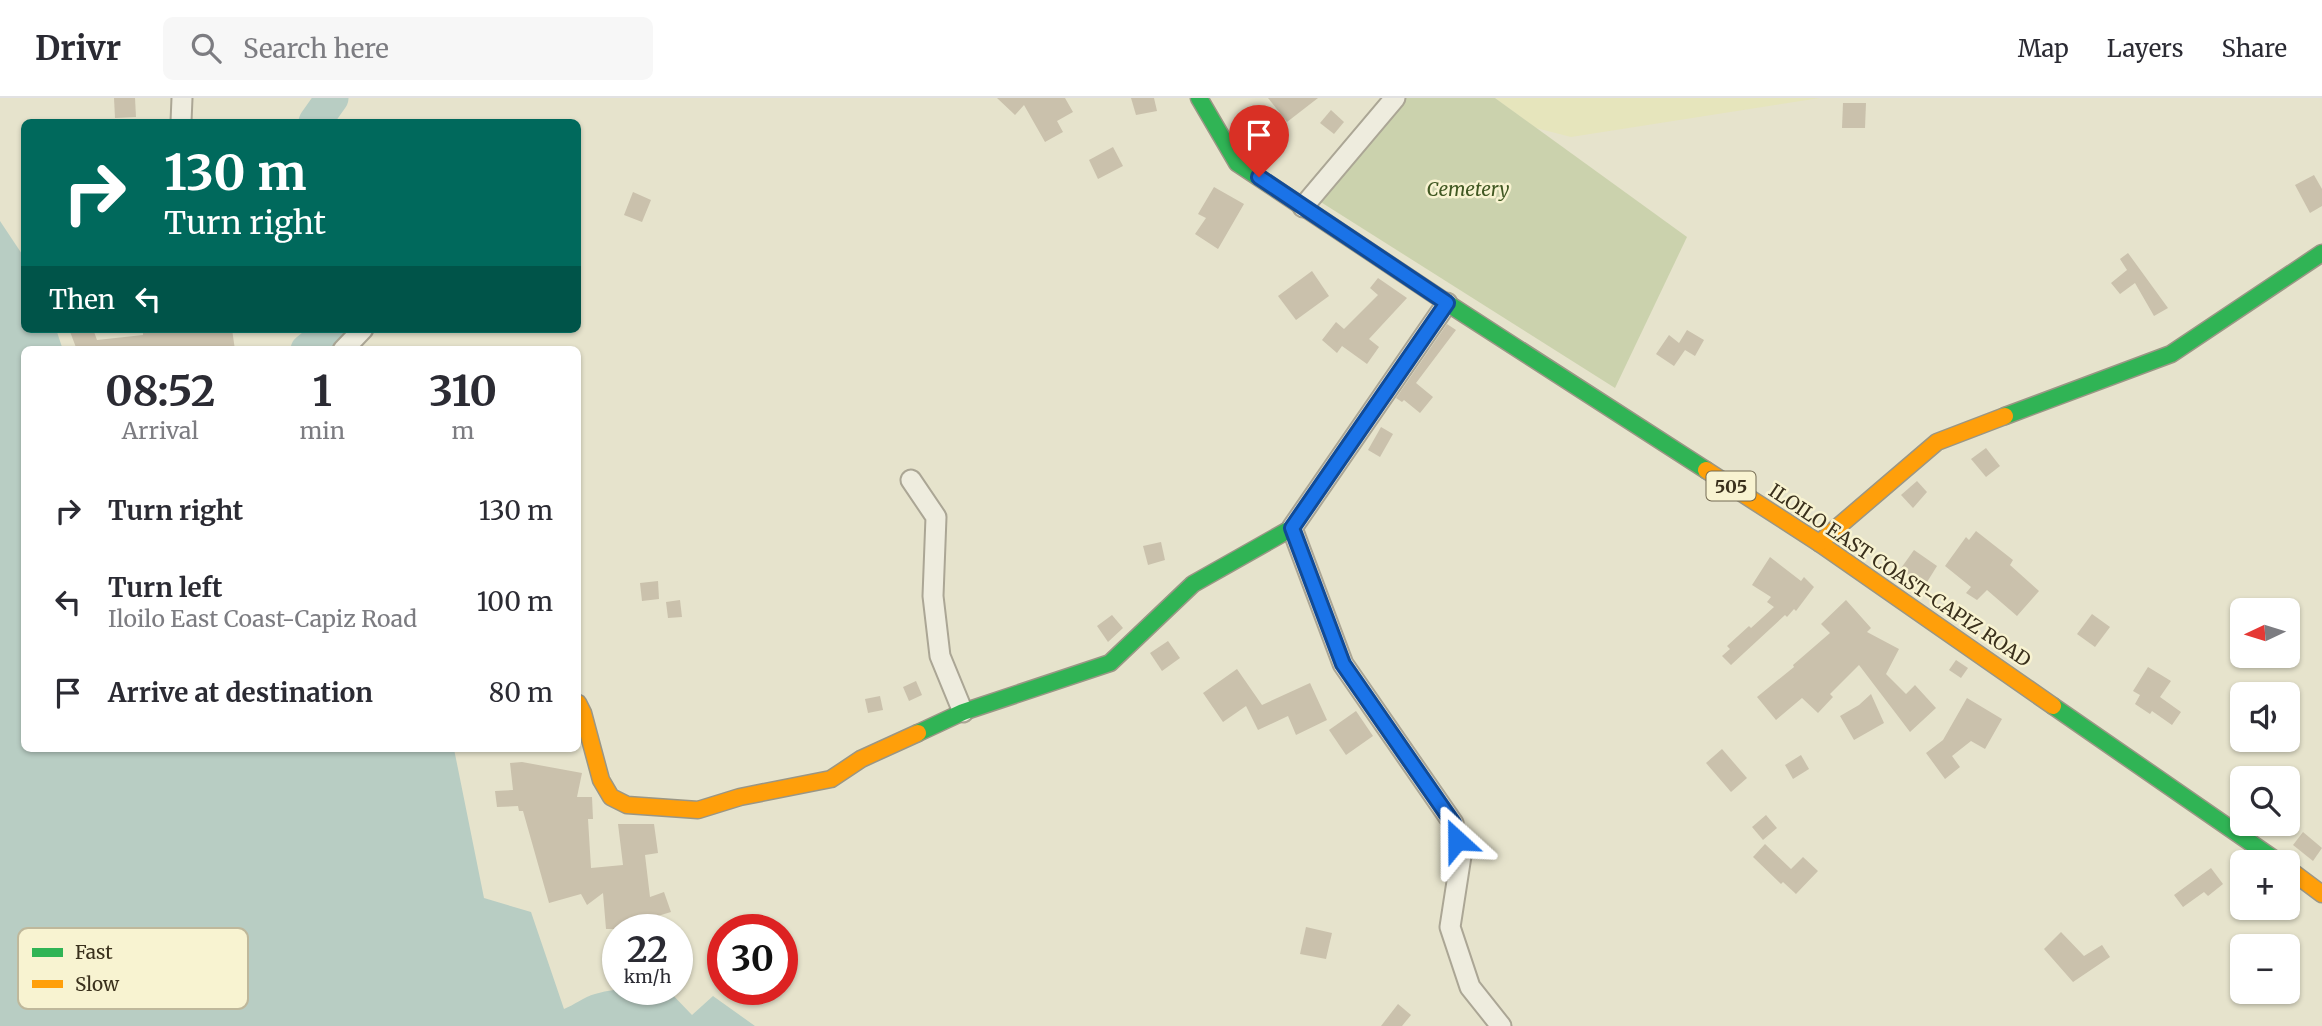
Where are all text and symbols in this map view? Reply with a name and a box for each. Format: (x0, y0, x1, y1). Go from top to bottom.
search box (163, 17, 653, 80)
text: Drivr (35, 28, 121, 69)
icon: search (187, 29, 225, 67)
text: Search here (243, 32, 389, 65)
text: Map (2018, 33, 2069, 64)
text: Layers (2107, 33, 2183, 64)
text: Share (2221, 33, 2287, 64)
pin (1229, 105, 1289, 177)
icon: arrive (1240, 116, 1278, 154)
text: 130 m (164, 142, 307, 203)
icon: right (49, 147, 140, 238)
park label: Cemetery (1427, 177, 1509, 201)
text: Turn right (164, 203, 326, 243)
icon: left (129, 280, 167, 318)
text: Then (49, 283, 115, 316)
text: 08:52 (105, 365, 215, 417)
text: 1 (312, 365, 332, 417)
text: 310 (429, 365, 497, 417)
text: Arrival (122, 416, 199, 445)
text: min (299, 416, 345, 445)
text: m (452, 416, 474, 445)
road number: 505 (1706, 472, 1756, 500)
street label: ILOILO EAST COAST-CAPIZ ROAD (1765, 478, 2035, 672)
icon: right (49, 492, 87, 530)
text: Turn right (108, 494, 243, 527)
text: 130 m (479, 494, 553, 527)
text: Turn left (108, 571, 222, 604)
icon: left (49, 583, 87, 621)
text: 100 m (477, 585, 553, 618)
north arrow (2230, 598, 2300, 668)
map controls (2230, 598, 2300, 1004)
text: Iloilo East Coast-Capiz Road (108, 604, 417, 633)
icon: arrive (49, 674, 87, 712)
text: Arrive at destination (108, 676, 373, 709)
text: 80 m (489, 676, 553, 709)
button: sound (2230, 682, 2300, 752)
button: search (2230, 766, 2300, 836)
position arrow (1420, 803, 1494, 877)
button: + (2230, 850, 2300, 920)
speed limit sign: 30 (707, 914, 798, 1005)
legend (18, 928, 248, 1009)
text: 22 (627, 928, 668, 972)
button: − (2230, 934, 2300, 1004)
text: Fast (75, 940, 113, 964)
text: km/h (624, 965, 671, 988)
text: Slow (75, 972, 120, 996)

